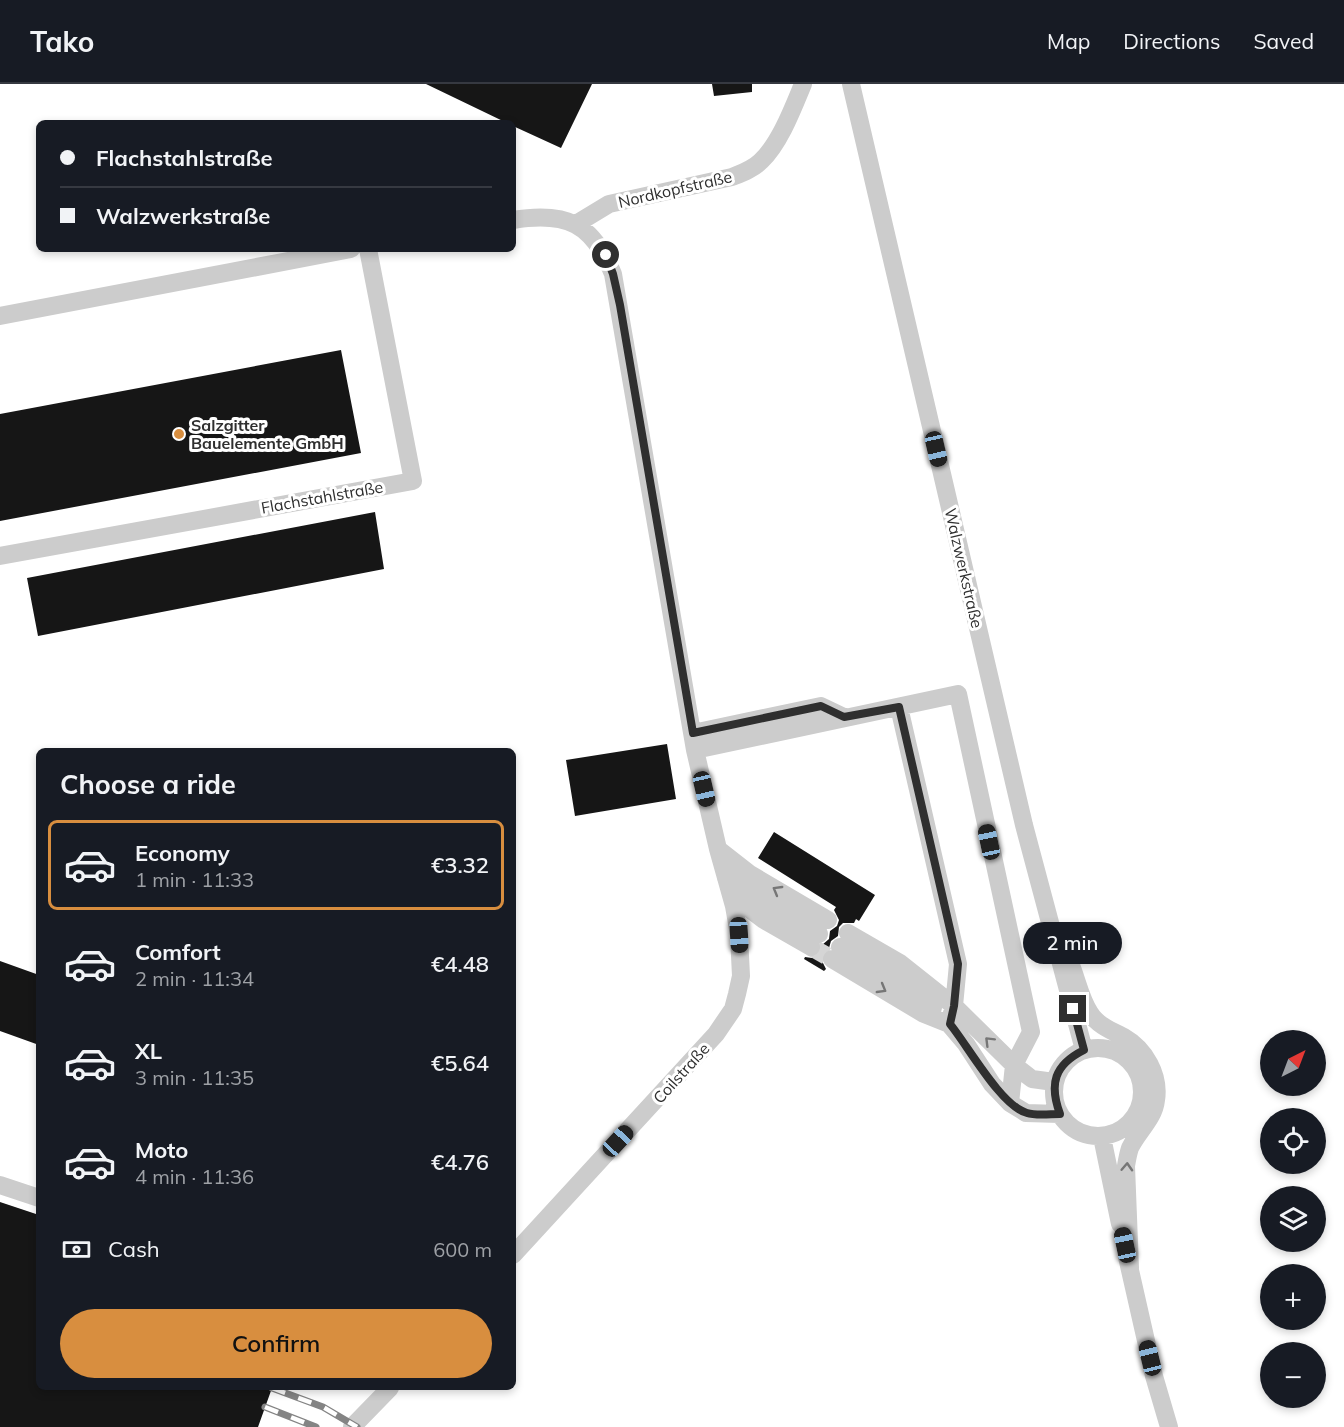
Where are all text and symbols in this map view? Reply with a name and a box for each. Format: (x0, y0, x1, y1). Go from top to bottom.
text: Tako (30, 24, 94, 59)
text: Map (1047, 28, 1090, 54)
text: Directions (1123, 28, 1220, 54)
text: Saved (1253, 28, 1314, 54)
text: Flachstahlstraße (96, 144, 273, 172)
street label: Nordkopfstraße (616, 166, 734, 212)
text: Walzwerkstraße (96, 202, 270, 230)
route start (592, 241, 619, 268)
place label: Salzgitter Bauelemente GmbH (191, 415, 344, 453)
marker: Salzgitter Bauelemente GmbH (172, 427, 186, 441)
car (923, 429, 949, 469)
street label: Flachstahlstraße (259, 476, 385, 518)
street label: Walzwerkstraße (940, 506, 988, 630)
text: Choose a ride (60, 767, 236, 801)
car (691, 769, 717, 809)
car (976, 823, 1002, 861)
icon: car (63, 838, 117, 892)
text: Economy (135, 839, 230, 867)
text: €3.32 (431, 851, 489, 879)
text: 1 min · 11:33 (135, 867, 254, 892)
one-way arrow (773, 886, 783, 898)
car (729, 917, 749, 953)
callout: 2 min (1024, 922, 1122, 964)
text: 2 min (1047, 930, 1098, 955)
icon: car (63, 937, 117, 991)
text: Comfort (135, 938, 221, 966)
text: €4.48 (431, 950, 489, 978)
text: 2 min · 11:34 (135, 966, 254, 991)
one-way arrow (876, 982, 886, 993)
route end (1059, 995, 1086, 1022)
north arrow (1260, 1030, 1326, 1096)
map controls (1260, 1030, 1326, 1408)
icon: car (63, 1036, 117, 1090)
text: XL (135, 1037, 162, 1065)
one-way arrow (986, 1038, 997, 1049)
street label: Coilstraße (649, 1039, 713, 1107)
text: €5.64 (431, 1049, 489, 1077)
text: 3 min · 11:35 (135, 1065, 254, 1090)
button: locate (1260, 1108, 1326, 1174)
car (599, 1122, 637, 1160)
icon: car (63, 1135, 117, 1189)
text: Moto (135, 1136, 188, 1164)
text: €4.76 (431, 1148, 489, 1176)
one-way arrow (1121, 1163, 1134, 1172)
text: 4 min · 11:36 (135, 1164, 254, 1189)
button: layers (1260, 1186, 1326, 1252)
car (1112, 1226, 1138, 1264)
icon: cash (60, 1233, 93, 1266)
text: Cash (108, 1235, 160, 1263)
text: 600 m (433, 1237, 492, 1262)
button: + (1260, 1264, 1326, 1330)
button: Confirm (60, 1309, 492, 1378)
car (1137, 1338, 1163, 1378)
button: − (1260, 1342, 1326, 1408)

